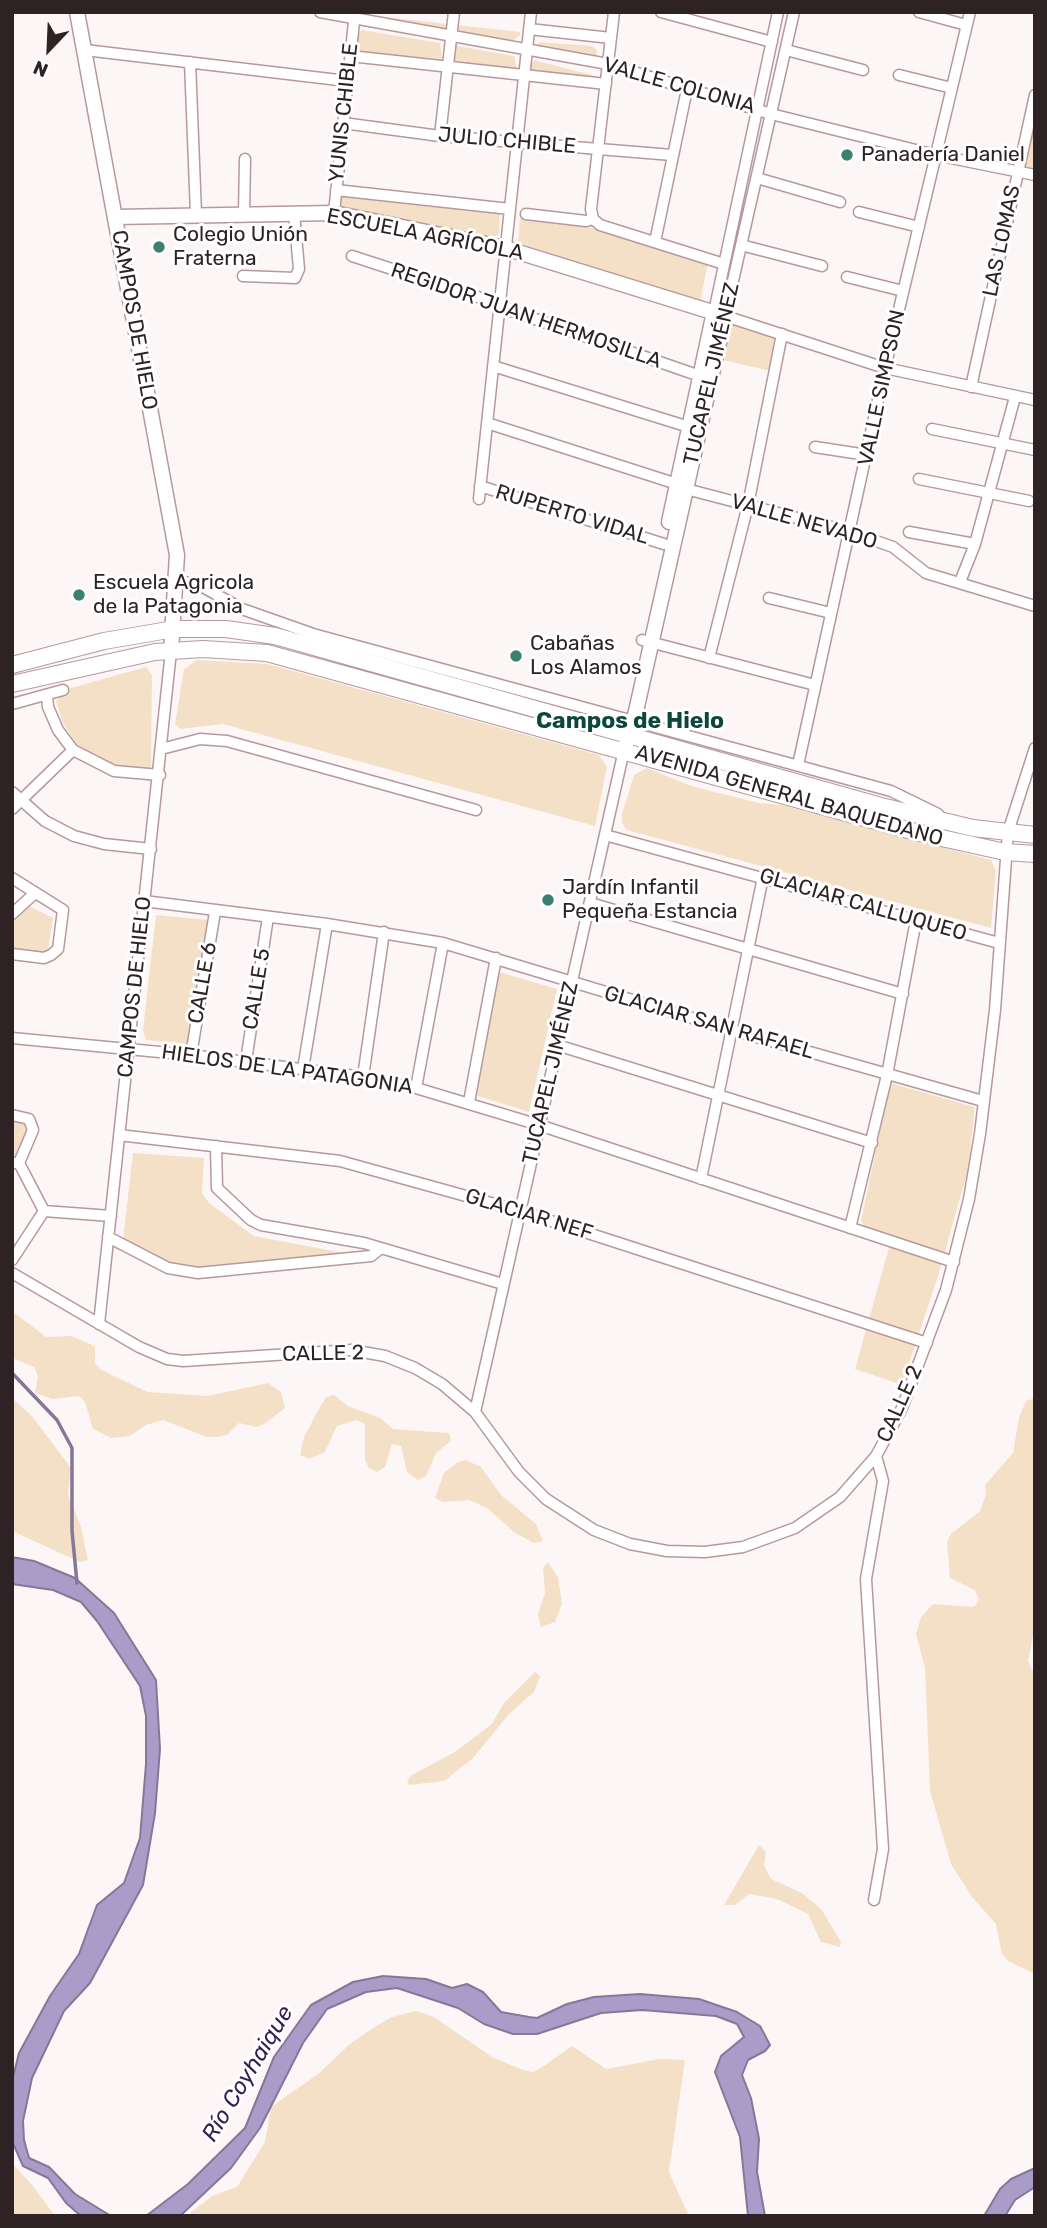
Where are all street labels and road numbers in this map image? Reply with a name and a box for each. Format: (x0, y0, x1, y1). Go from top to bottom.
street label: YUNIS CHIBLE (324, 42, 364, 184)
street label: VALLE COLONIA (600, 52, 758, 120)
street label: JULIO CHIBLE (437, 122, 577, 160)
street label: LAS LOMAS (978, 183, 1026, 299)
street label: ESCUELA AGRÍCOLA (324, 204, 526, 266)
street label: CAMPOS DE HIELO (106, 228, 162, 412)
street label: REGIDOR JUAN HERMOSILLA (387, 258, 665, 374)
street label: TUCAPEL JIMÉNEZ (679, 280, 745, 468)
street label: VALLE SIMPSON (853, 308, 911, 468)
street label: RUPERTO VIDAL (492, 480, 652, 550)
street label: VALLE NEVADO (728, 489, 880, 555)
street label: AVENIDA GENERAL BAQUEDANO (632, 740, 946, 852)
street label: GLACIAR CALLUQUEO (757, 863, 969, 947)
street label: CAMPOS DE HIELO (113, 895, 157, 1079)
street label: CALLE 6 (183, 940, 223, 1026)
street label: CALLE 5 (238, 947, 276, 1031)
street label: TUCAPEL JIMÉNEZ (518, 979, 584, 1167)
street label: GLACIAR SAN RAFAEL (601, 981, 817, 1065)
street label: HIELOS DE LA PATAGONIA (160, 1040, 414, 1100)
street label: GLACIAR NEF (462, 1184, 596, 1246)
street label: CALLE 2 (282, 1341, 364, 1367)
street label: CALLE 2 (872, 1362, 928, 1446)

